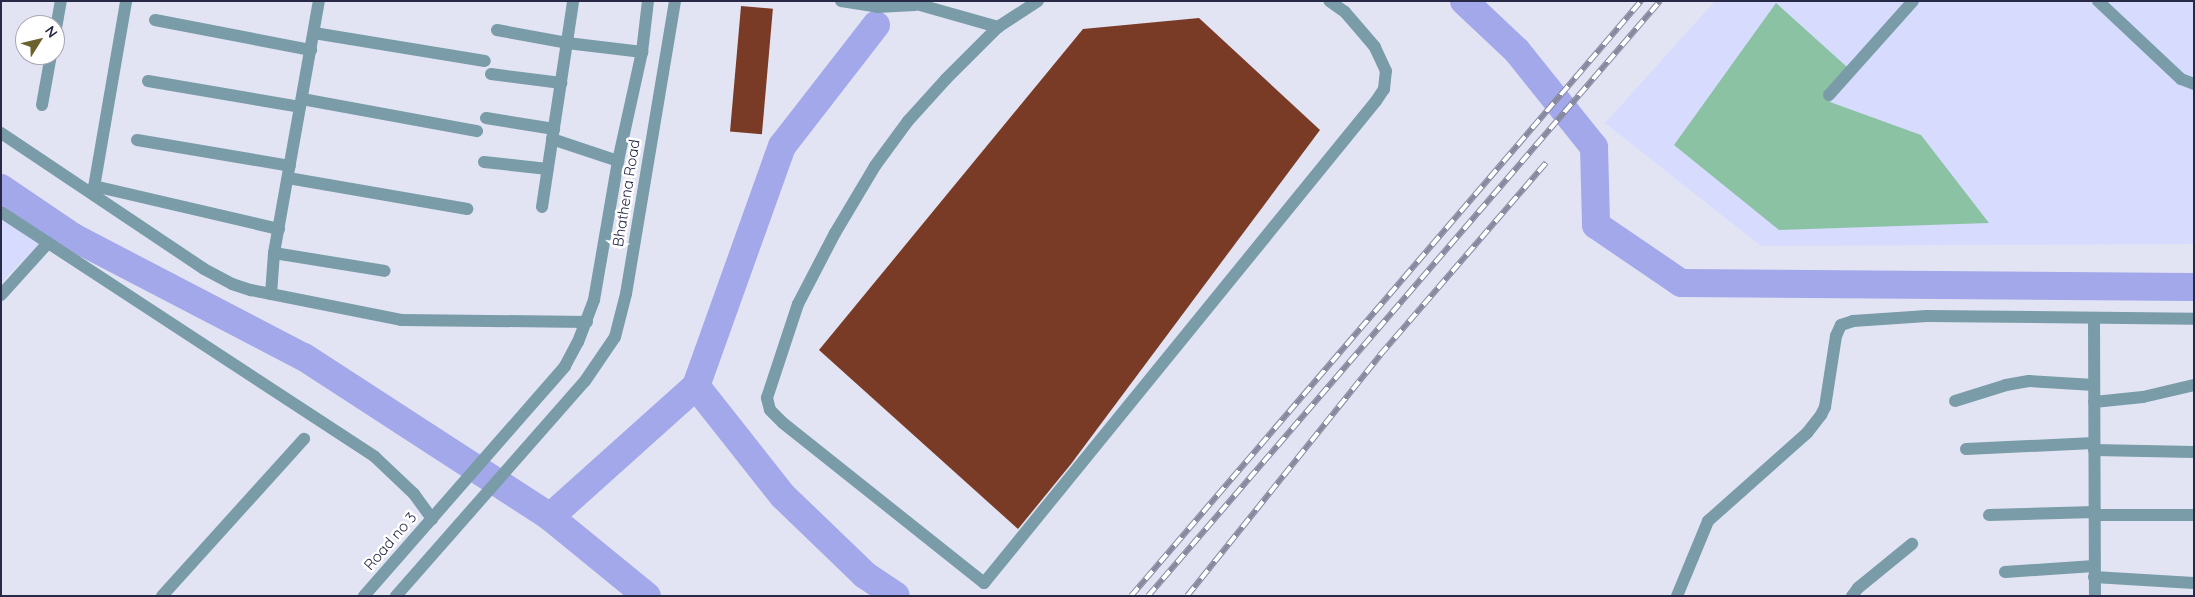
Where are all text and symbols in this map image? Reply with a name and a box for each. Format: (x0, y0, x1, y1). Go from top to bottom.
north arrow (15, 15, 65, 65)
text: N (41, 22, 62, 41)
street label: Bhathena Road (609, 138, 643, 248)
street label: Road no 3 (360, 508, 420, 574)

